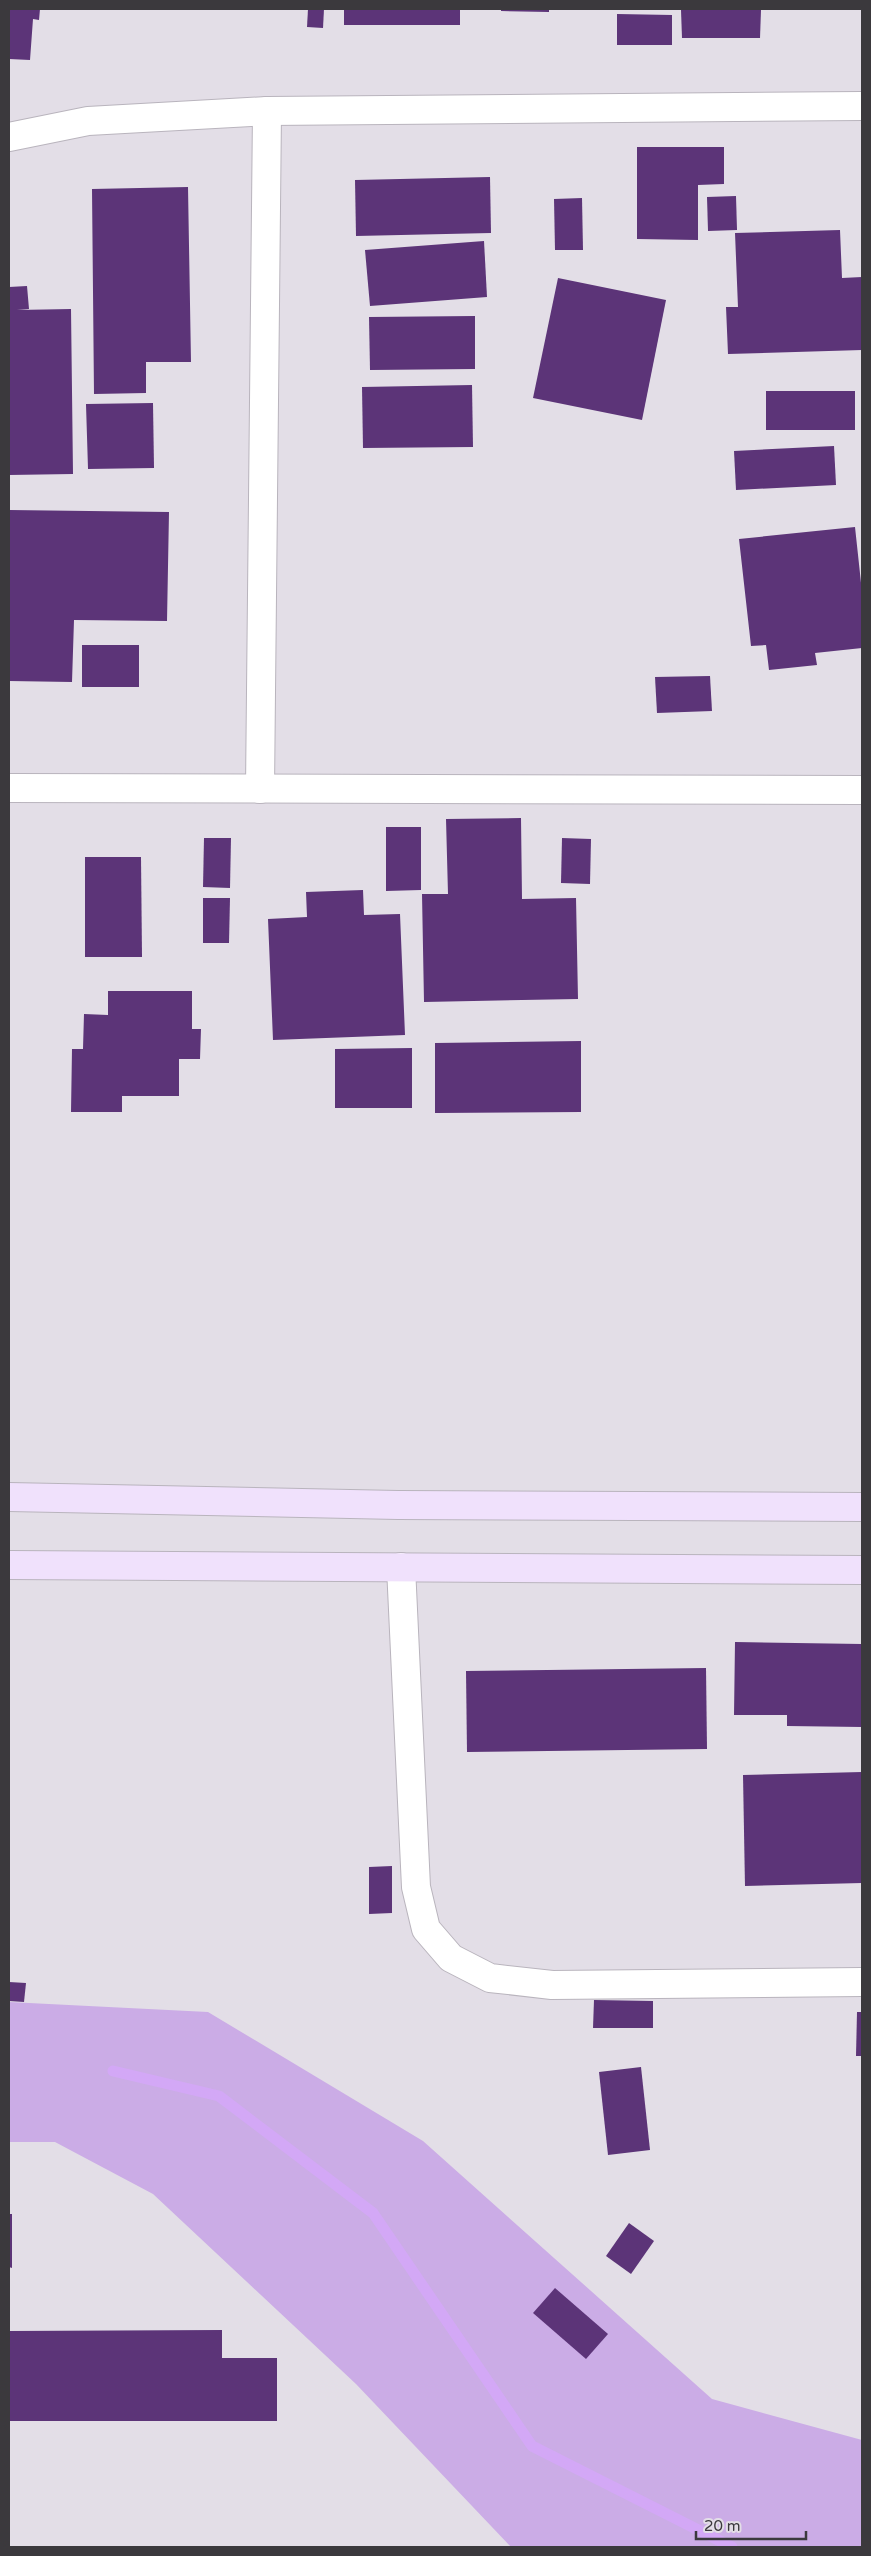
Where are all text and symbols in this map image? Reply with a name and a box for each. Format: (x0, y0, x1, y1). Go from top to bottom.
scale bar (696, 2508, 806, 2540)
text: 20 m (704, 2517, 741, 2535)

